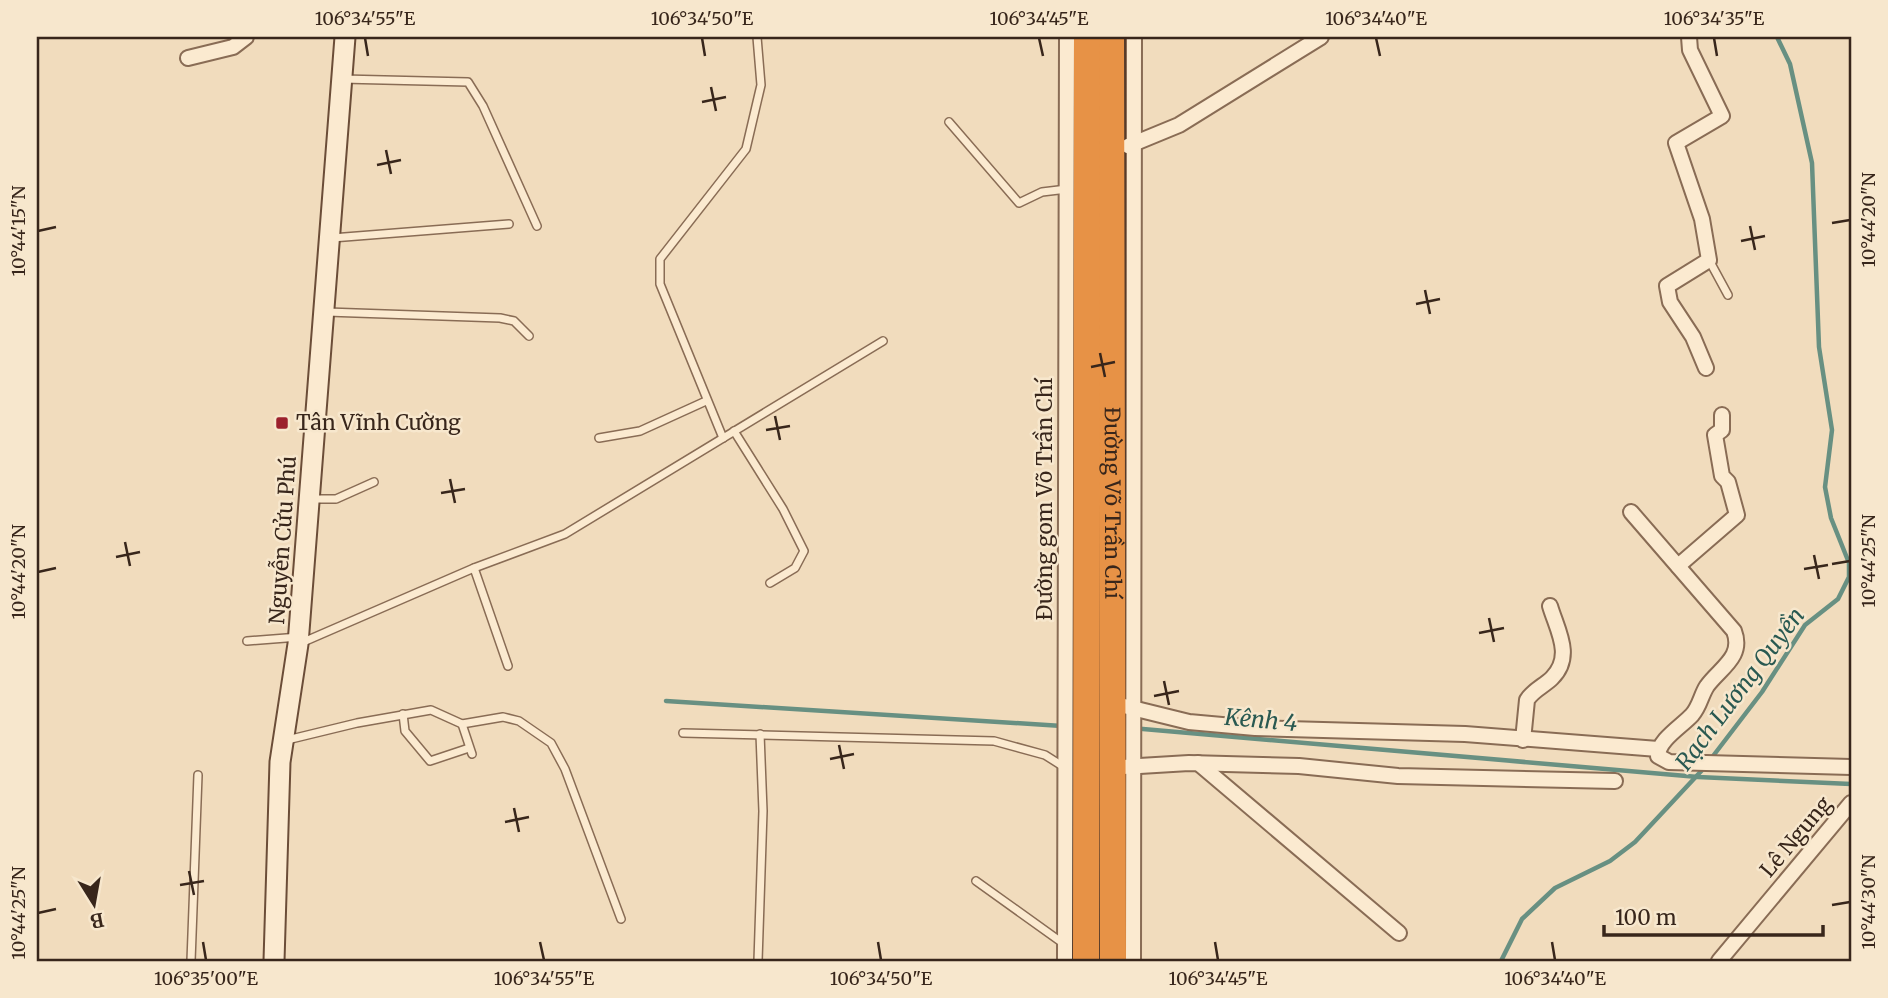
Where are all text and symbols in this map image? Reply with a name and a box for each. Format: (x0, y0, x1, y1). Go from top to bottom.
text: 106°34'55"E (315, 7, 416, 30)
text: 106°34'50"E (651, 7, 754, 30)
text: 106°34'45"E (990, 7, 1089, 30)
text: 106°34'40"E (1325, 7, 1427, 30)
text: 106°34'35"E (1664, 7, 1765, 30)
text: 10°44'20"N (1857, 172, 1880, 268)
text: 10°44'15"N (7, 185, 30, 276)
street label: Đường gom Võ Trần Chí (1031, 376, 1058, 620)
street label: Đường Võ Trần Chí (1099, 407, 1126, 600)
place label: Tân Vĩnh Cường (296, 409, 461, 436)
marker: Tân Vĩnh Cường (274, 415, 290, 431)
street label: Nguyễn Cửu Phú (262, 455, 302, 625)
text: 10°44'25"N (1857, 514, 1880, 608)
text: 10°44'20"N (7, 524, 30, 620)
water label: Rạch Lương Quyền (1669, 602, 1810, 776)
water label: Kênh 4 (1222, 702, 1299, 737)
street label: Lê Ngung (1754, 791, 1837, 883)
text: 10°44'30"N (1857, 854, 1880, 949)
text: 10°44'25"N (7, 866, 30, 960)
north arrow (60, 869, 130, 939)
scale bar (1604, 893, 1823, 937)
text: 100 m (1615, 904, 1677, 931)
text: B (88, 908, 106, 934)
text: 106°35'00"E (154, 967, 258, 990)
text: 106°34'55"E (494, 967, 595, 990)
text: 106°34'50"E (830, 967, 933, 990)
text: 106°34'45"E (1169, 967, 1268, 990)
text: 106°34'40"E (1504, 967, 1606, 990)

